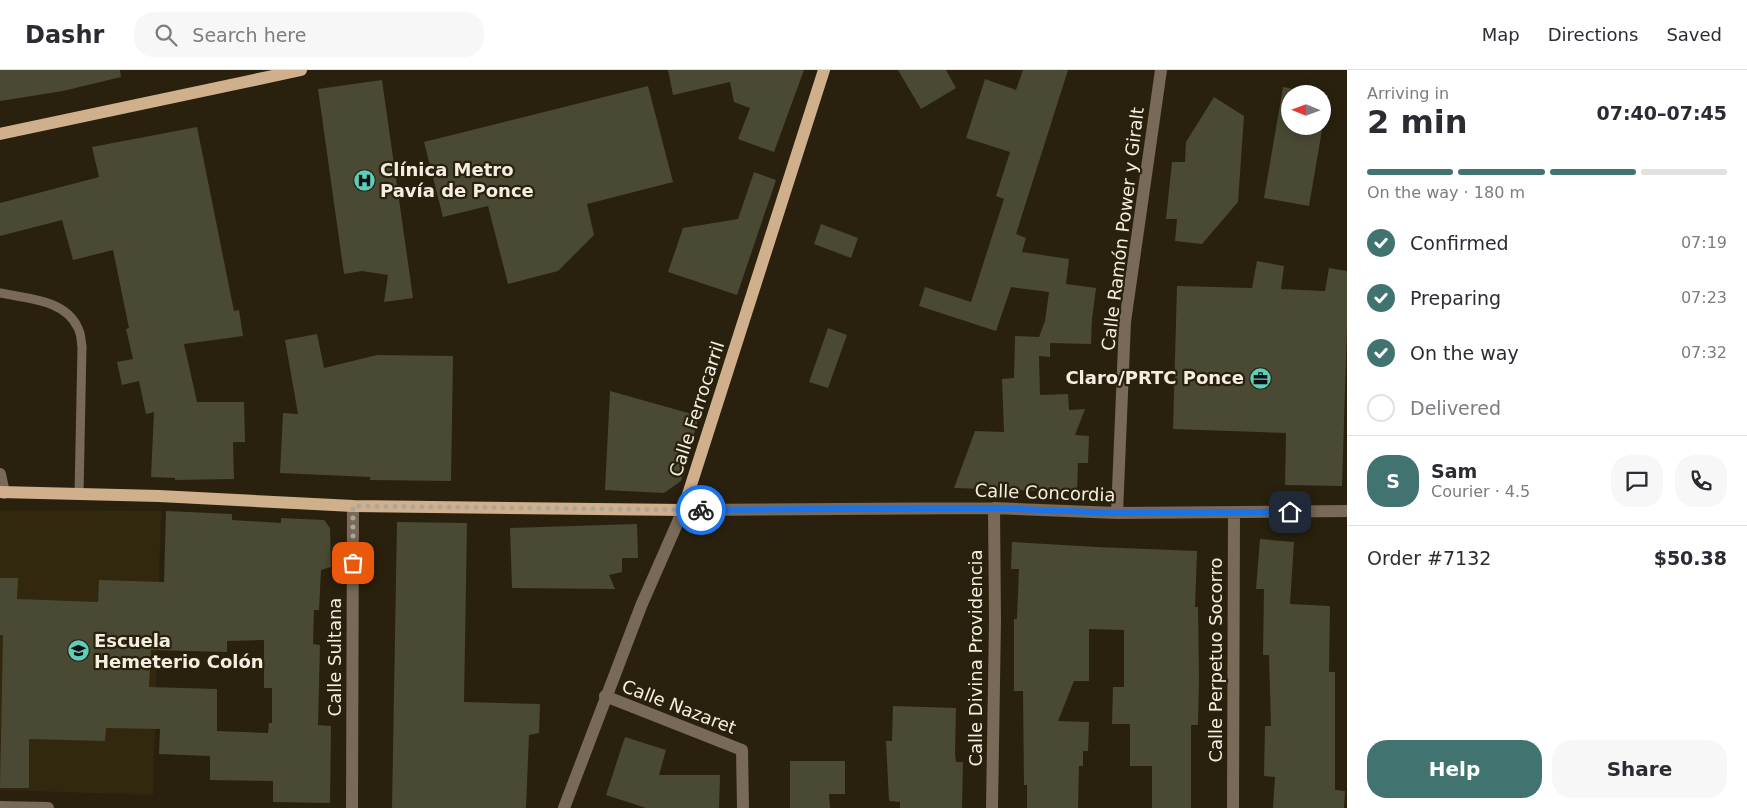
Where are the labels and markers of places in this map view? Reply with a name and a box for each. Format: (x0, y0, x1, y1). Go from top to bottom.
place label: Clínica Metro Pavía de Ponce (380, 159, 534, 201)
hospital icon: Clínica Metro Pavía de Ponce (352, 168, 376, 192)
office icon: Claro/PRTC Ponce (1248, 366, 1272, 390)
place label: Claro/PRTC Ponce (1065, 367, 1244, 388)
pin (1269, 491, 1311, 533)
pin (332, 542, 374, 584)
place label: Escuela Hemeterio Colón (94, 630, 264, 672)
school or university icon: Escuela Hemeterio Colón (66, 639, 90, 663)

